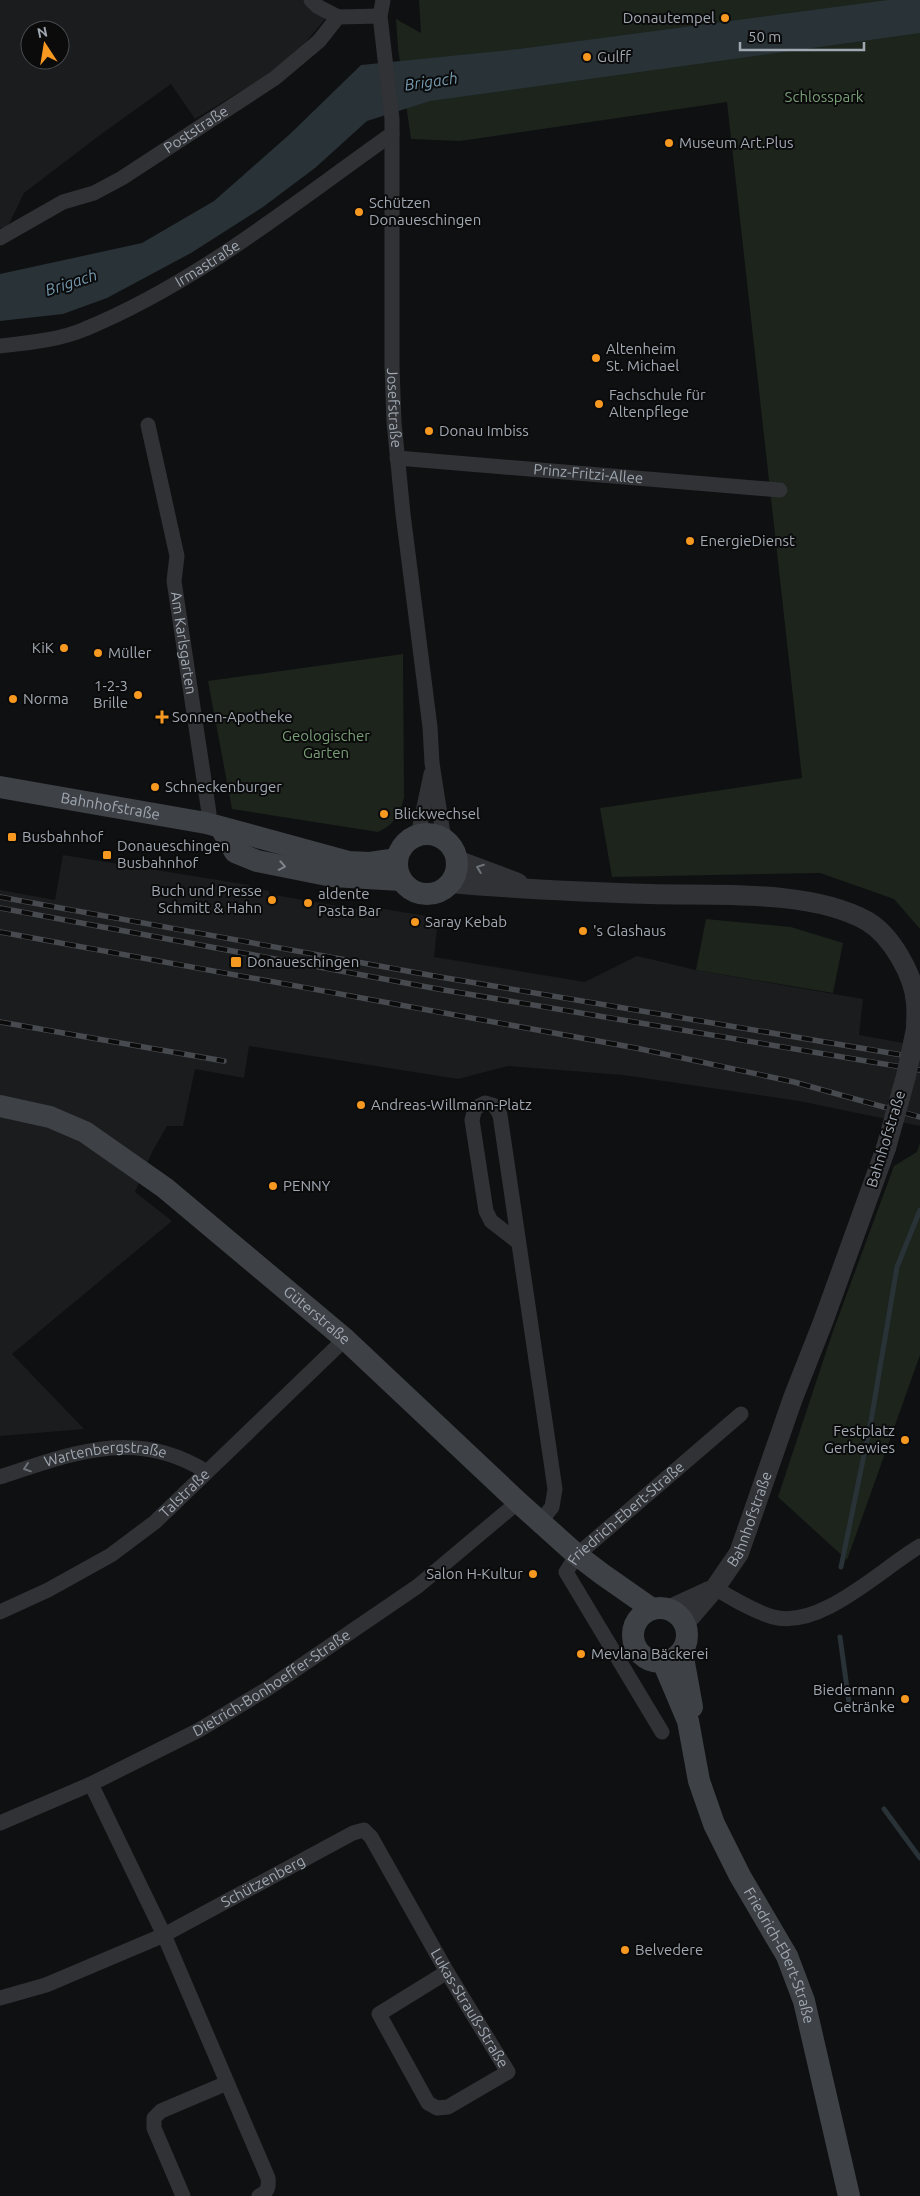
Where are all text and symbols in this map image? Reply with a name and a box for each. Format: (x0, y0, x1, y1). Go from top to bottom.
place label: Donautempel (623, 9, 715, 26)
marker: Donautempel (719, 12, 731, 24)
north arrow (20, 20, 70, 70)
scale bar (740, 20, 864, 52)
text: N (36, 23, 49, 41)
text: 50 m (748, 28, 781, 45)
place label: Gulff (597, 48, 631, 65)
marker: Gulff (581, 51, 593, 63)
water label: Brigach (403, 68, 459, 94)
park label: Schlosspark (785, 88, 864, 105)
street label: Poststraße (160, 102, 231, 156)
place label: Museum Art.Plus (679, 134, 794, 151)
marker: Museum Art.Plus (663, 137, 675, 149)
place label: Schützen Donaueschingen (369, 194, 481, 228)
marker: Schützen Donaueschingen (353, 206, 365, 218)
street label: Irmastraße (172, 236, 243, 290)
water label: Brigach (43, 265, 99, 299)
place label: Altenheim St. Michael (606, 340, 679, 374)
marker: Altenheim St. Michael (590, 352, 602, 364)
street label: Josefstraße (384, 368, 405, 449)
place label: Fachschule für Altenpflege (609, 386, 706, 420)
marker: Fachschule für Altenpflege (593, 398, 605, 410)
place label: Donau Imbiss (439, 422, 529, 439)
marker: Donau Imbiss (423, 425, 435, 437)
street label: Prinz-Fritzi-Allee (533, 460, 644, 487)
place label: EnergieDienst (700, 532, 795, 549)
marker: EnergieDienst (684, 535, 696, 547)
street label: Am Karlsgarten (168, 590, 200, 696)
place label: KiK (32, 639, 54, 656)
marker: KiK (58, 642, 70, 654)
place label: Müller (108, 644, 152, 661)
marker: Müller (92, 647, 104, 659)
place label: 1-2-3 Brille (93, 677, 128, 711)
marker: 1-2-3 Brille (132, 689, 144, 701)
place label: Norma (23, 690, 69, 707)
marker: Norma (7, 693, 19, 705)
place label: Sonnen-Apotheke (172, 708, 293, 725)
marker: Sonnen-Apotheke (156, 711, 168, 723)
park label: Geologischer Garten (282, 727, 370, 761)
place label: Schneckenburger (165, 778, 282, 795)
marker: Schneckenburger (149, 781, 161, 793)
street label: Bahnhofstraße (59, 789, 161, 823)
place label: Blickwechsel (394, 805, 480, 822)
marker: Blickwechsel (378, 808, 390, 820)
place label: Busbahnhof (22, 828, 104, 845)
marker: Busbahnhof (6, 831, 18, 843)
place label: Donaueschingen Busbahnhof (117, 837, 229, 871)
marker: Donaueschingen Busbahnhof (101, 849, 113, 861)
one-way arrow (277, 860, 286, 870)
one-way arrow (477, 864, 485, 874)
place label: Buch und Presse Schmitt & Hahn (151, 882, 262, 916)
place label: aldente Pasta Bar (318, 885, 381, 919)
marker: Buch und Presse Schmitt & Hahn (266, 894, 278, 906)
marker: aldente Pasta Bar (302, 897, 314, 909)
place label: Saray Kebab (425, 913, 507, 930)
marker: Saray Kebab (409, 916, 421, 928)
place label: 's Glashaus (593, 922, 666, 939)
marker: 's Glashaus (577, 925, 589, 937)
place label: Donaueschingen (247, 953, 359, 970)
marker: Donaueschingen (229, 955, 243, 969)
street label: Bahnhofstraße (863, 1088, 908, 1189)
place label: Andreas-Willmann-Platz (371, 1096, 532, 1113)
marker: Andreas-Willmann-Platz (355, 1099, 367, 1111)
place label: PENNY (283, 1177, 331, 1194)
marker: PENNY (267, 1180, 279, 1192)
street label: Güterstraße (280, 1282, 354, 1348)
place label: Festplatz Gerbewies (824, 1422, 895, 1456)
marker: Festplatz Gerbewies (899, 1434, 911, 1446)
street label: Wartenbergstraße (42, 1438, 169, 1470)
street label: Friedrich-Ebert-Straße (564, 1458, 687, 1568)
one-way arrow (24, 1462, 32, 1472)
street label: Talstraße (156, 1465, 213, 1521)
street label: Bahnhofstraße (723, 1469, 775, 1570)
place label: Salon H-Kultur (426, 1565, 523, 1582)
marker: Salon H-Kultur (527, 1568, 539, 1580)
street label: Dietrich-Bonhoeffer-Straße (190, 1626, 353, 1740)
place label: Mevlana Bäckerei (591, 1645, 708, 1662)
marker: Mevlana Bäckerei (575, 1648, 587, 1660)
place label: Biedermann Getränke (813, 1681, 895, 1715)
marker: Biedermann Getränke (899, 1693, 911, 1705)
street label: Schützenberg (218, 1852, 308, 1911)
street label: Friedrich-Ebert-Straße (741, 1884, 818, 2025)
place label: Belvedere (635, 1941, 703, 1958)
marker: Belvedere (619, 1944, 631, 1956)
street label: Lukas-Strauß-Straße (428, 1945, 512, 2071)

